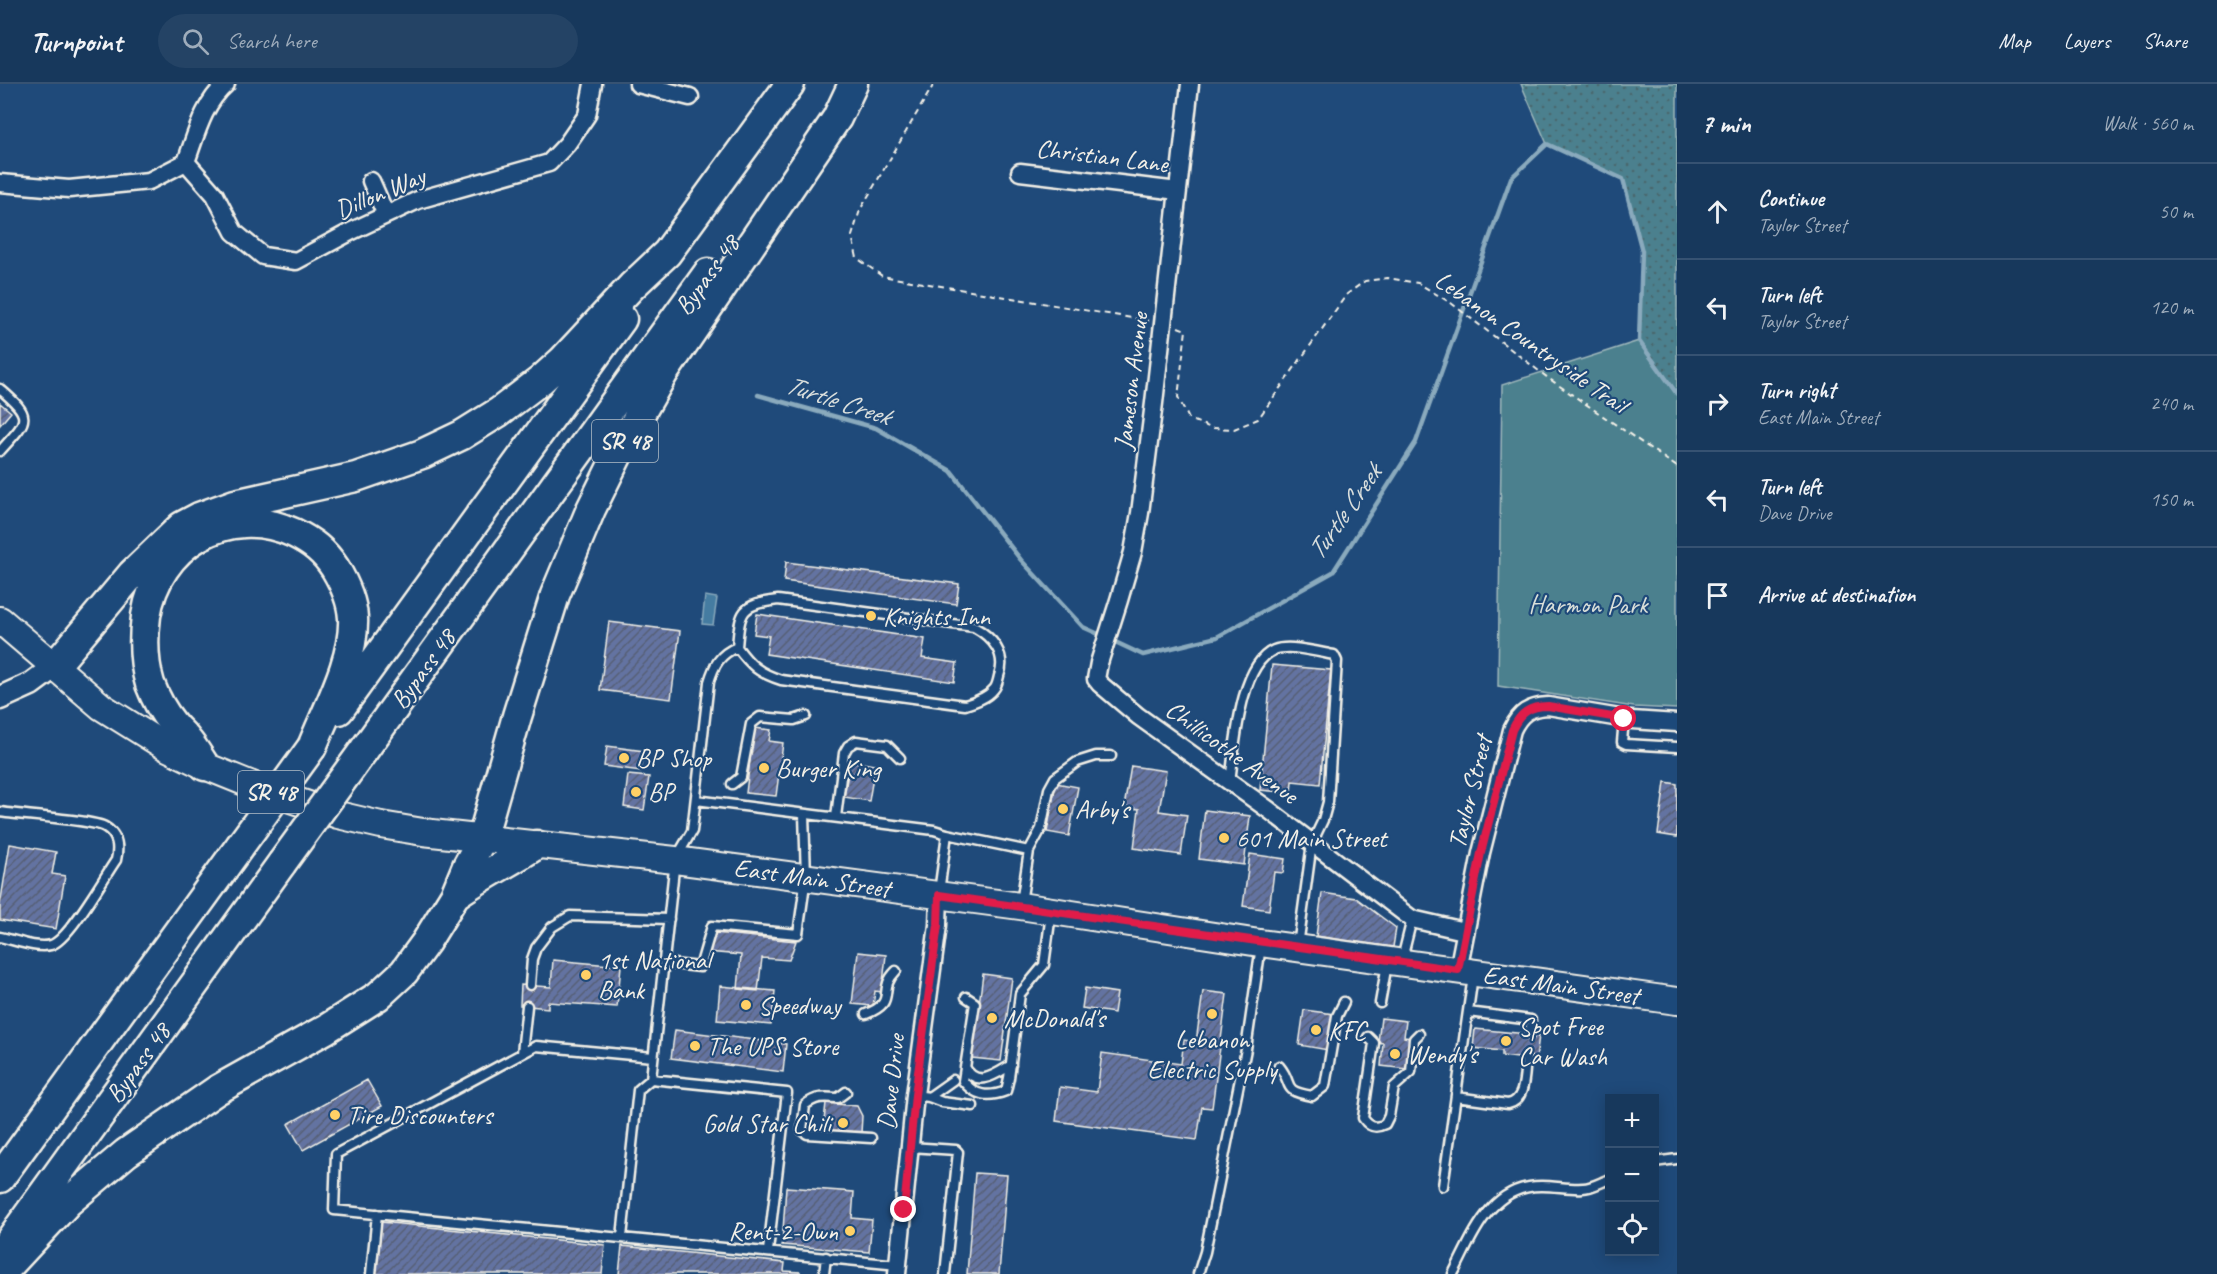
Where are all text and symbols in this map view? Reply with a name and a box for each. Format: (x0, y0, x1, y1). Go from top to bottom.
search box (158, 14, 578, 68)
text: Turnpoint (30, 24, 122, 59)
icon: search (179, 25, 212, 58)
text: Search here (227, 27, 317, 55)
text: Map (1998, 28, 2031, 54)
text: Layers (2064, 28, 2110, 54)
text: Share (2143, 28, 2187, 54)
text: 7 min (1701, 107, 1751, 140)
text: Walk · 560 m (2103, 111, 2193, 136)
street label: Christian Lane (1034, 132, 1171, 181)
street label: Dillon Way (330, 159, 432, 227)
text: Continue (1758, 185, 1824, 213)
icon: ahead (1701, 195, 1734, 228)
text: 50 m (2159, 199, 2193, 224)
text: Taylor Street (1758, 213, 1847, 238)
street label: Bypass 48 (667, 227, 748, 322)
street label: Lebanon Countryside Trail (1428, 263, 1637, 423)
text: Turn left (1758, 281, 1822, 309)
icon: left (1701, 291, 1734, 324)
text: 120 m (2150, 295, 2193, 320)
street label: Jameson Avenue (1106, 309, 1156, 453)
text: Taylor Street (1758, 309, 1847, 334)
water label: Turtle Creek (781, 367, 899, 434)
text: Turn right (1758, 377, 1835, 405)
icon: right (1701, 387, 1734, 420)
text: 240 m (2150, 391, 2193, 416)
text: East Main Street (1758, 405, 1879, 430)
road number: SR 48 (592, 420, 658, 462)
water label: Turtle Creek (1299, 454, 1391, 566)
text: Turn left (1758, 473, 1822, 501)
icon: left (1701, 483, 1734, 516)
text: 150 m (2150, 487, 2193, 512)
text: Dave Drive (1758, 501, 1831, 526)
icon: arrive (1701, 579, 1734, 612)
text: Arrive at destination (1758, 581, 1915, 609)
park label: Harmon Park (1529, 588, 1649, 621)
place label: Knights Inn (883, 600, 991, 633)
marker: Knights Inn (864, 609, 878, 623)
street label: Bypass 48 (383, 621, 464, 716)
street label: Chillicothe Avenue (1159, 693, 1307, 813)
route start (1610, 705, 1636, 731)
street label: Taylor Street (1440, 729, 1501, 852)
place label: BP Shop (636, 742, 713, 775)
marker: BP Shop (617, 751, 631, 765)
place label: Burger King (776, 752, 882, 785)
marker: Burger King (757, 761, 771, 775)
road number: SR 48 (238, 771, 304, 813)
place label: BP (648, 776, 676, 809)
marker: BP (629, 785, 643, 799)
place label: Arby's (1075, 793, 1131, 826)
marker: Arby's (1056, 802, 1070, 816)
place label: 601 Main Street (1236, 822, 1389, 855)
marker: 601 Main Street (1217, 831, 1231, 845)
street label: East Main Street (732, 851, 895, 906)
place label: 1st National Bank (598, 944, 715, 1007)
street label: East Main Street (1481, 958, 1644, 1013)
marker: 1st National Bank (579, 968, 593, 982)
place label: Speedway (758, 989, 843, 1022)
marker: Speedway (739, 998, 753, 1012)
place label: McDonald's (1004, 1002, 1107, 1035)
marker: Lebanon Electric Supply (1205, 1007, 1219, 1021)
place label: Spot Free Car Wash (1518, 1010, 1608, 1073)
marker: McDonald's (985, 1011, 999, 1025)
place label: KFC (1328, 1014, 1369, 1047)
street label: Bypass 48 (98, 1015, 179, 1110)
place label: Lebanon Electric Supply (1147, 1023, 1279, 1086)
marker: KFC (1309, 1023, 1323, 1037)
place label: The UPS Store (707, 1030, 840, 1063)
street label: Dave Drive (870, 1030, 913, 1131)
marker: Spot Free Car Wash (1499, 1034, 1513, 1048)
place label: Wendy's (1407, 1038, 1479, 1071)
marker: The UPS Store (688, 1039, 702, 1053)
marker: Wendy's (1388, 1047, 1402, 1061)
map controls (1605, 1094, 1659, 1256)
button: + (1605, 1094, 1659, 1148)
place label: Tire Discounters (347, 1099, 494, 1132)
place label: Gold Star Chili (702, 1107, 834, 1140)
marker: Tire Discounters (328, 1108, 342, 1122)
marker: Gold Star Chili (836, 1116, 850, 1130)
button: − (1605, 1148, 1659, 1202)
route end (890, 1196, 916, 1222)
button: locate (1605, 1202, 1659, 1256)
place label: Rent-2-Own (729, 1215, 838, 1248)
marker: Rent-2-Own (843, 1224, 857, 1238)

